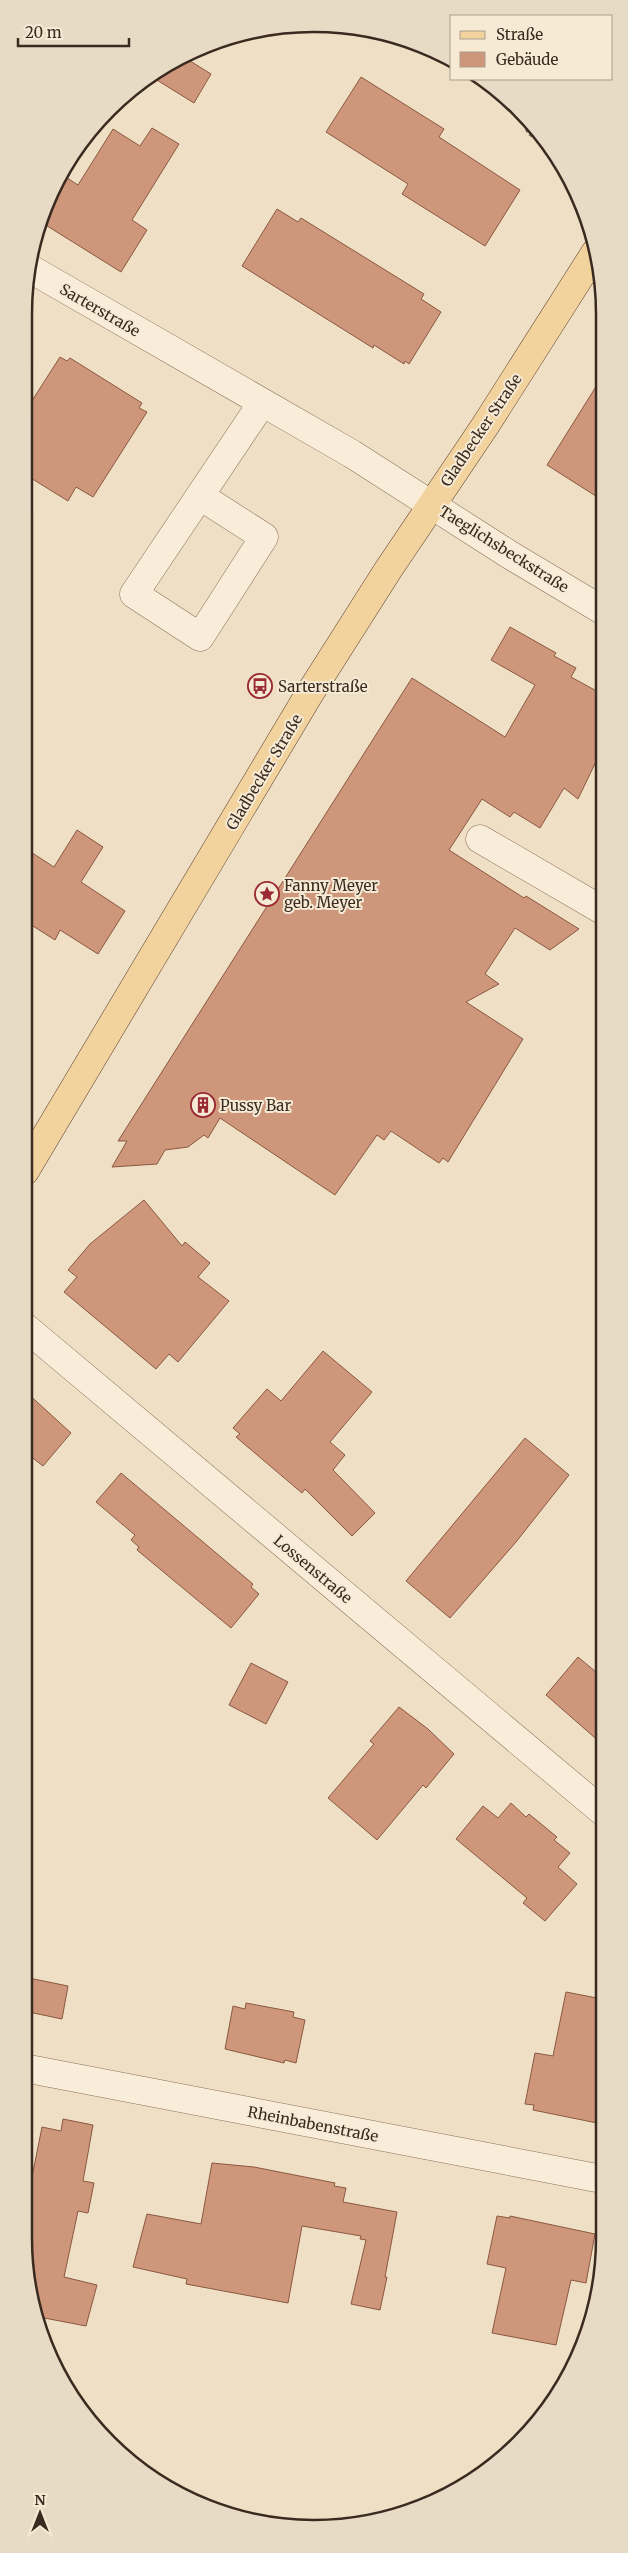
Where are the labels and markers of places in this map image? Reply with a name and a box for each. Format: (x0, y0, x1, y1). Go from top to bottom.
bus stop icon: Sarterstraße (247, 673, 273, 699)
place label: Sarterstraße (278, 677, 368, 696)
place label: Fanny Meyer geb. Meyer (284, 876, 378, 912)
place icon: Fanny Meyer geb. Meyer (254, 881, 280, 907)
building icon: Pussy Bar (190, 1092, 216, 1118)
place label: Pussy Bar (220, 1096, 291, 1115)

